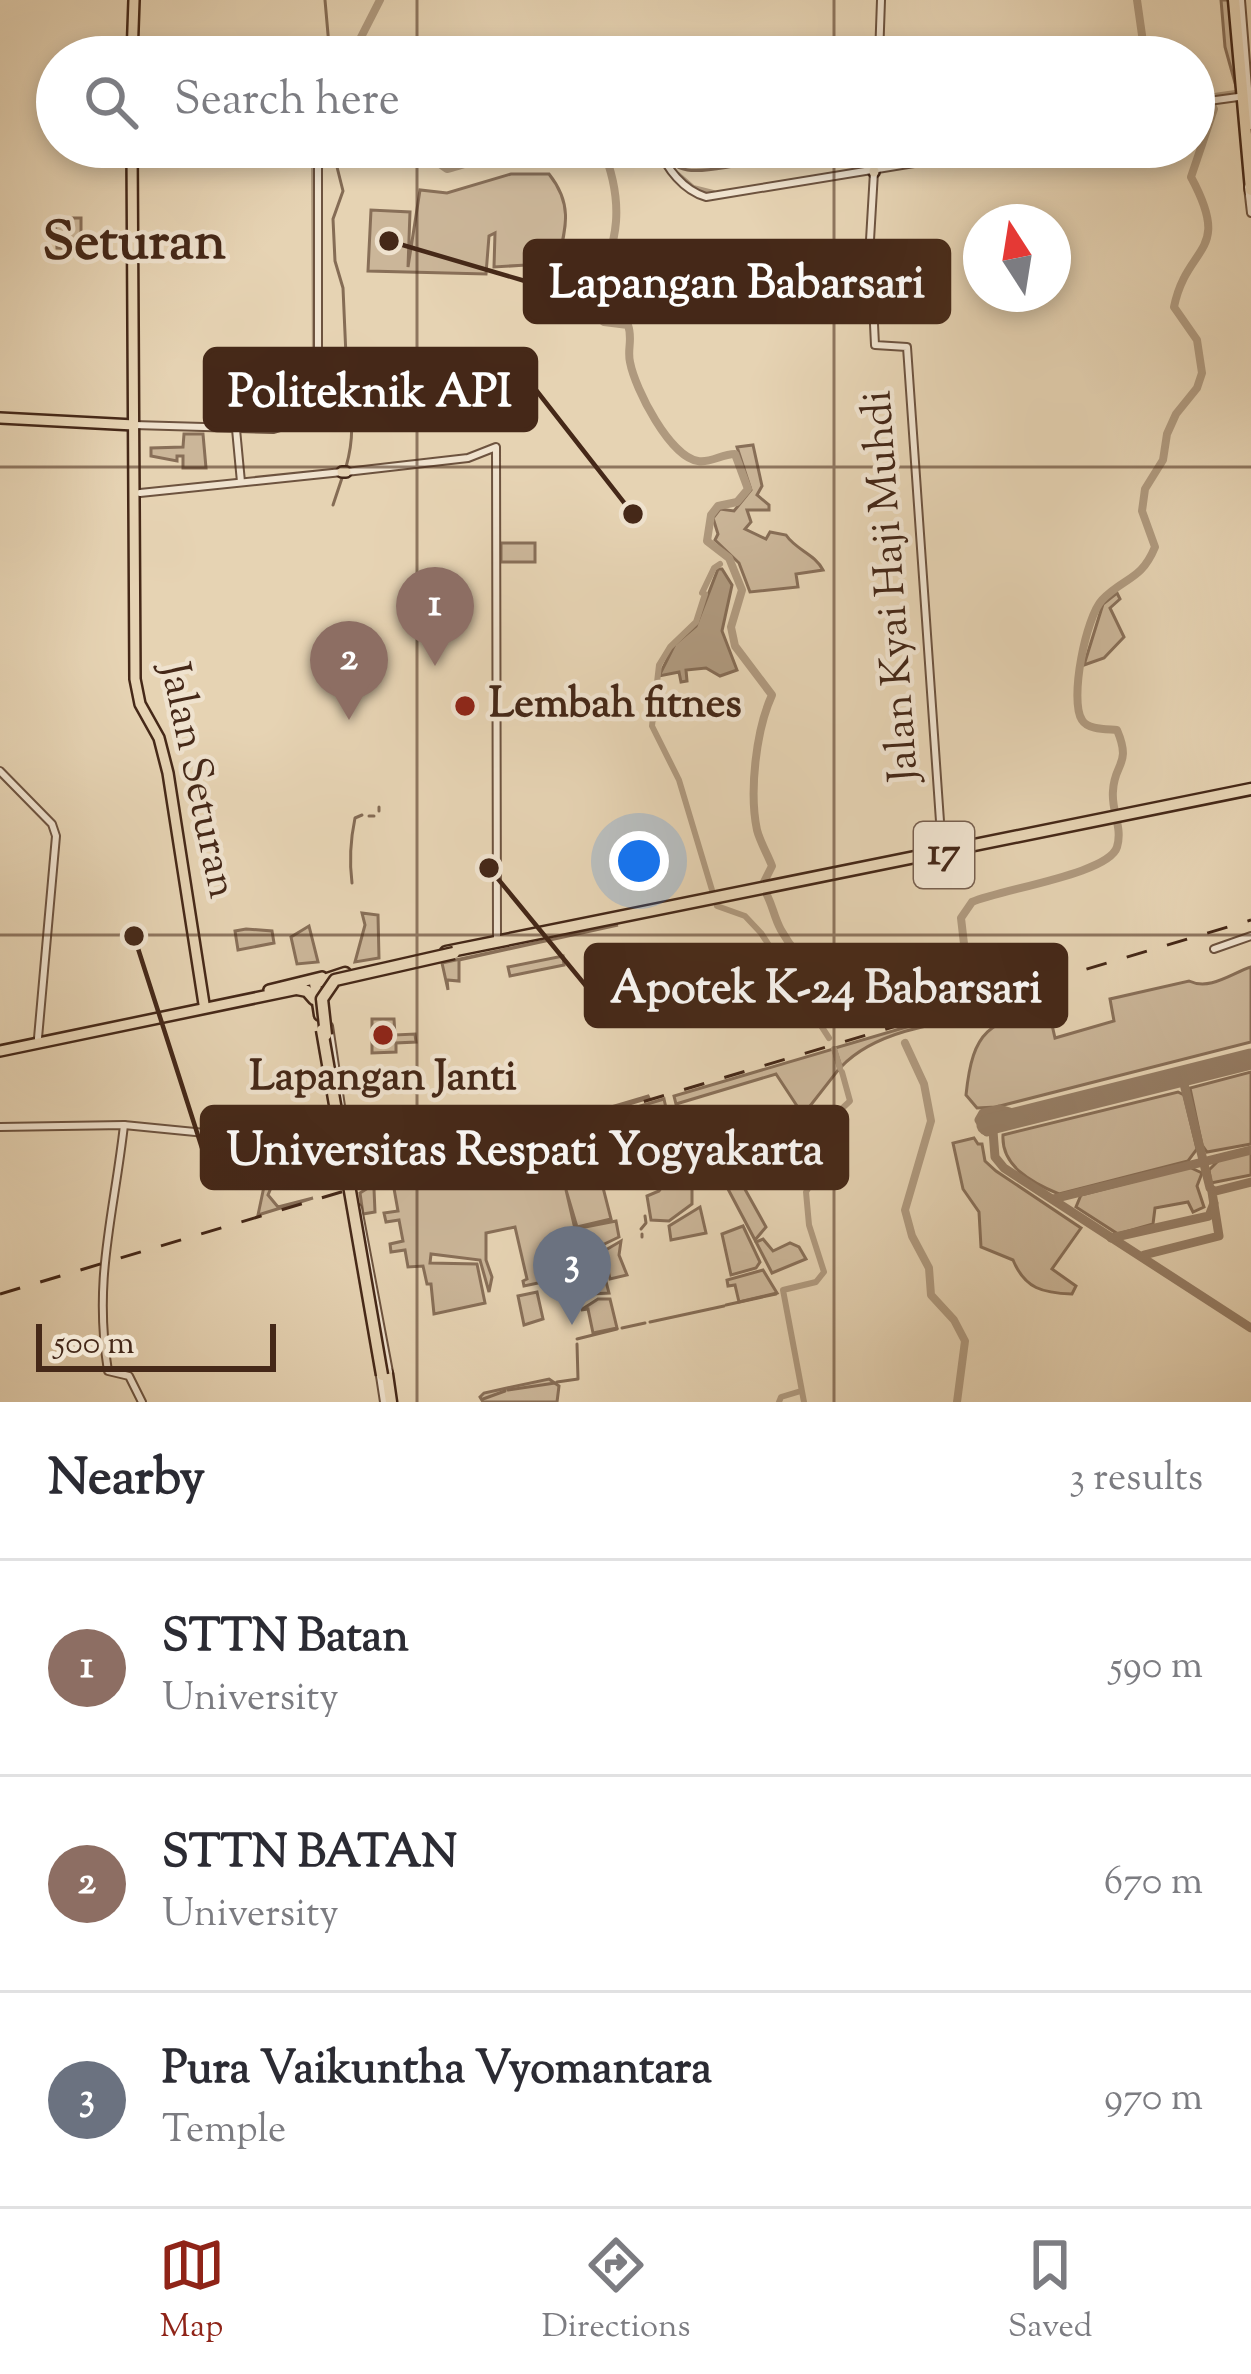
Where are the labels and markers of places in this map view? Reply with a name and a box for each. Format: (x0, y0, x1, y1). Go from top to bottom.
callout: Lapangan Babarsari (525, 241, 949, 322)
callout: Politeknik API (205, 349, 536, 430)
pin: 1 (396, 567, 474, 666)
pin: 2 (310, 621, 388, 720)
place label: Lembah fitnes (489, 676, 742, 736)
marker: Lembah fitnes (452, 693, 478, 719)
callout: Apotek K-24 Babarsari (586, 945, 1066, 1026)
marker: Lapangan Janti (370, 1022, 396, 1048)
place label: Lapangan Janti (249, 1049, 517, 1109)
callout: Universitas Respati Yogyakarta (202, 1107, 847, 1188)
pin: 3 (533, 1226, 611, 1325)

